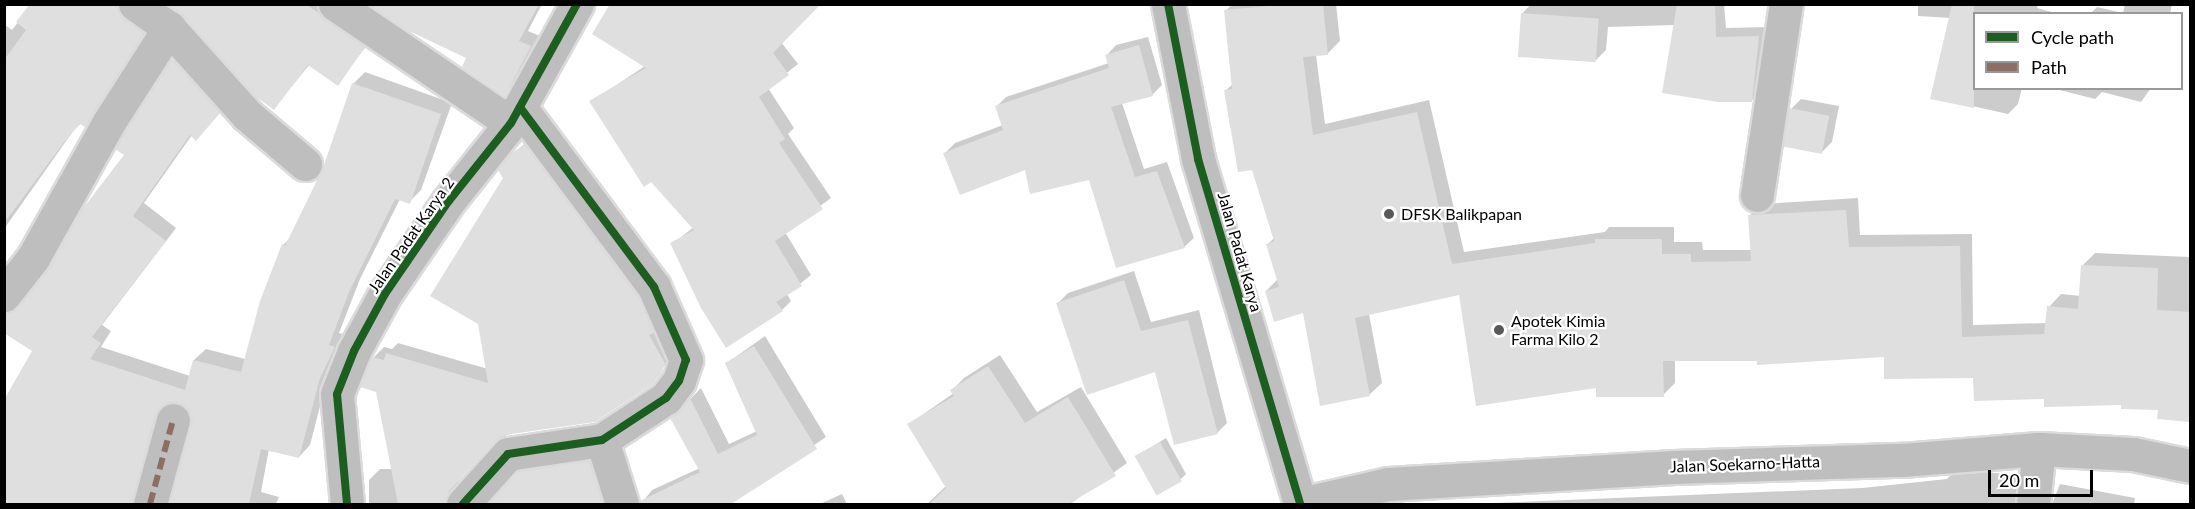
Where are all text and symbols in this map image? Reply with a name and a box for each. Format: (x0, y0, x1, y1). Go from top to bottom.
legend (1973, 12, 2183, 90)
text: Cycle path (2031, 26, 2114, 48)
text: Path (2031, 56, 2067, 78)
street label: Jalan Padat Karya 2 (364, 173, 458, 297)
street label: Jalan Padat Karya (1214, 190, 1266, 314)
place label: DFSK Balikpapan (1401, 204, 1522, 224)
marker: DFSK Balikpapan (1382, 207, 1396, 221)
place label: Apotek Kimia Farma Kilo 2 (1511, 311, 1605, 349)
marker: Apotek Kimia Farma Kilo 2 (1492, 323, 1506, 337)
street label: Jalan Soekarno-Hatta (1670, 452, 1820, 476)
scale bar (1991, 458, 2096, 496)
text: 20 m (1999, 469, 2039, 491)

